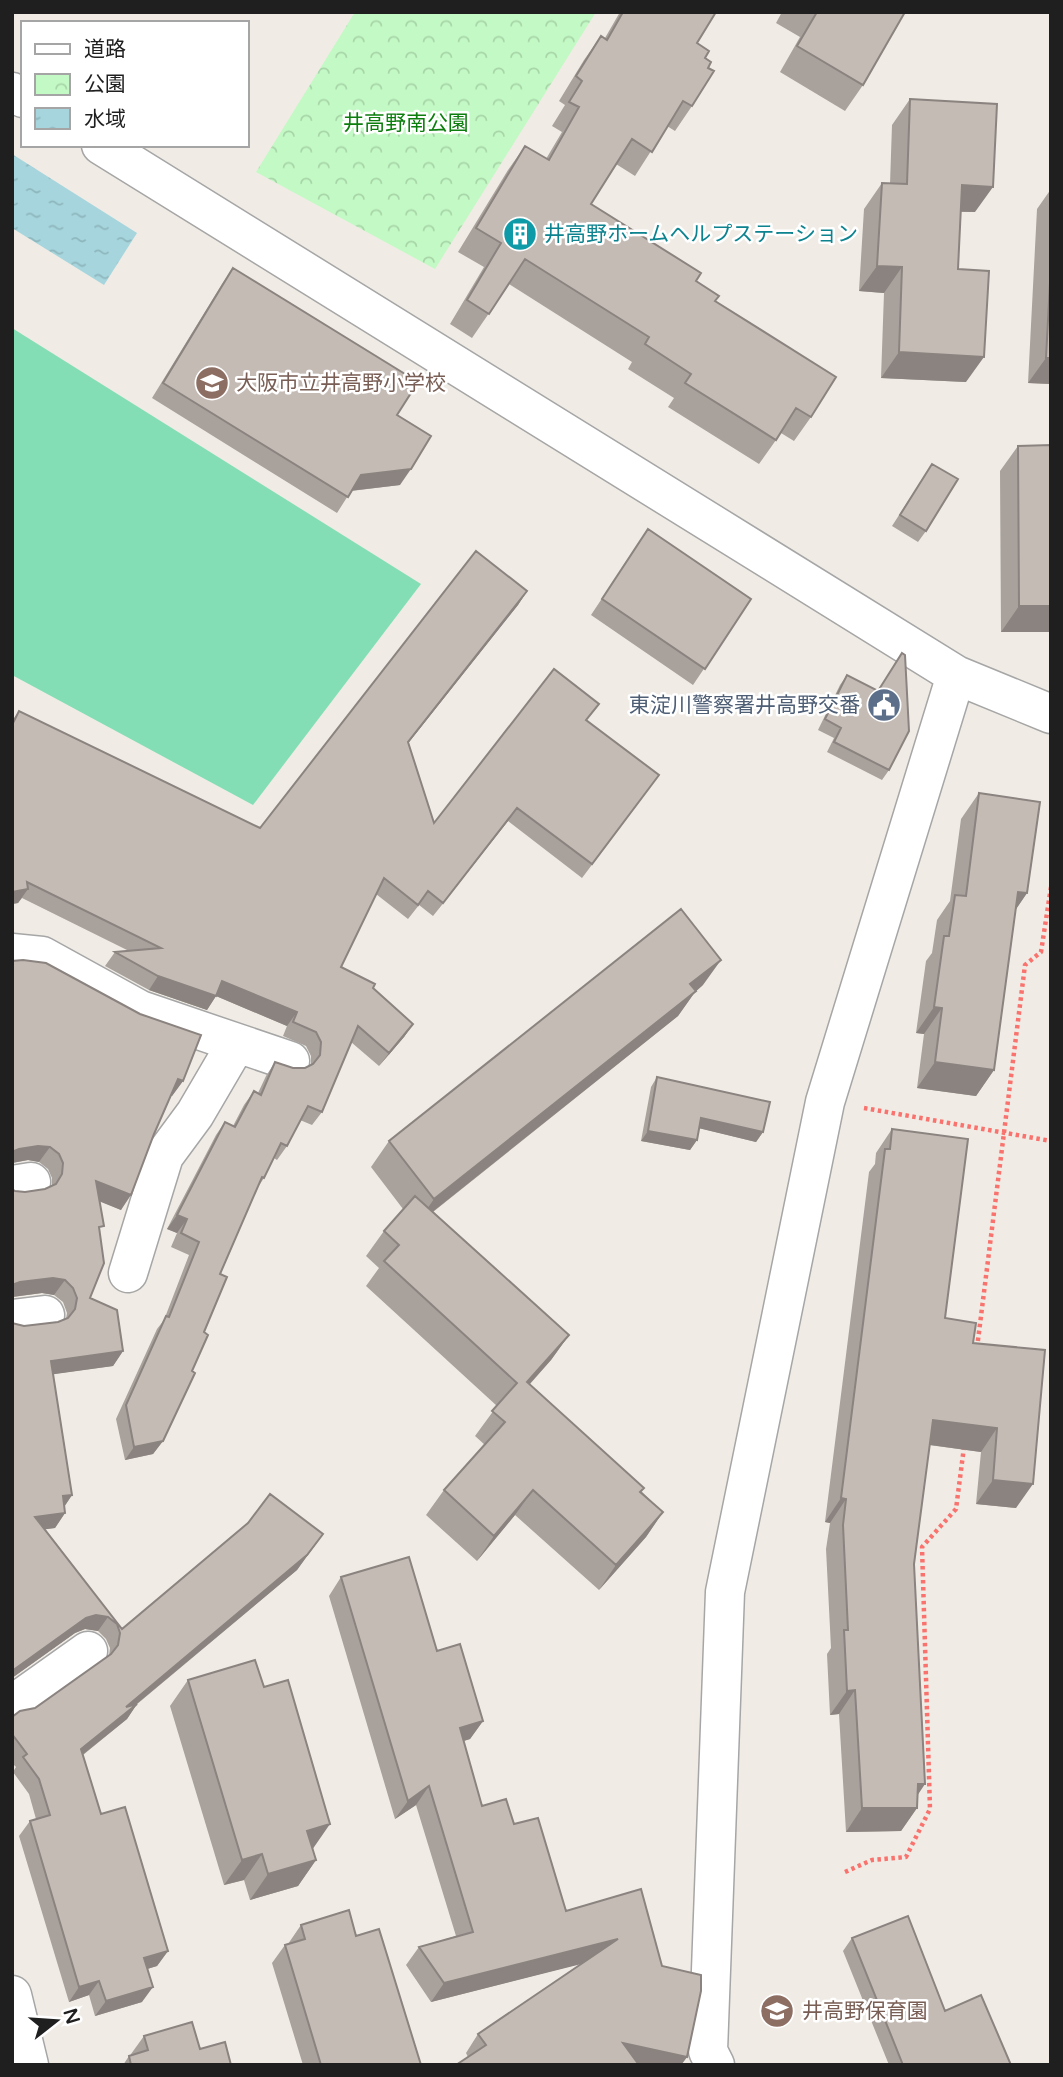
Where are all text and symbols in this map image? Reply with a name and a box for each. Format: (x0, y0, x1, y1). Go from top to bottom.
legend (21, 21, 248, 147)
text: 道路 (84, 37, 126, 62)
text: 公園 (84, 72, 126, 97)
text: 水域 (84, 107, 126, 132)
park label: 井高野南公園 (343, 111, 469, 136)
building icon: 井高野ホームヘルプステーション (501, 215, 539, 253)
place label: 井高野ホームヘルプステーション (544, 222, 858, 247)
school or university icon: 大阪市立井高野小学校 (193, 364, 231, 402)
place label: 大阪市立井高野小学校 (236, 371, 446, 396)
public building icon: 東淀川警察署井高野交番 (865, 686, 903, 724)
place label: 東淀川警察署井高野交番 (629, 693, 860, 718)
north arrow (21, 1986, 91, 2056)
school or university icon: 井高野保育園 (758, 1992, 796, 2030)
place label: 井高野保育園 (802, 1999, 928, 2024)
text: N (59, 2006, 84, 2027)

